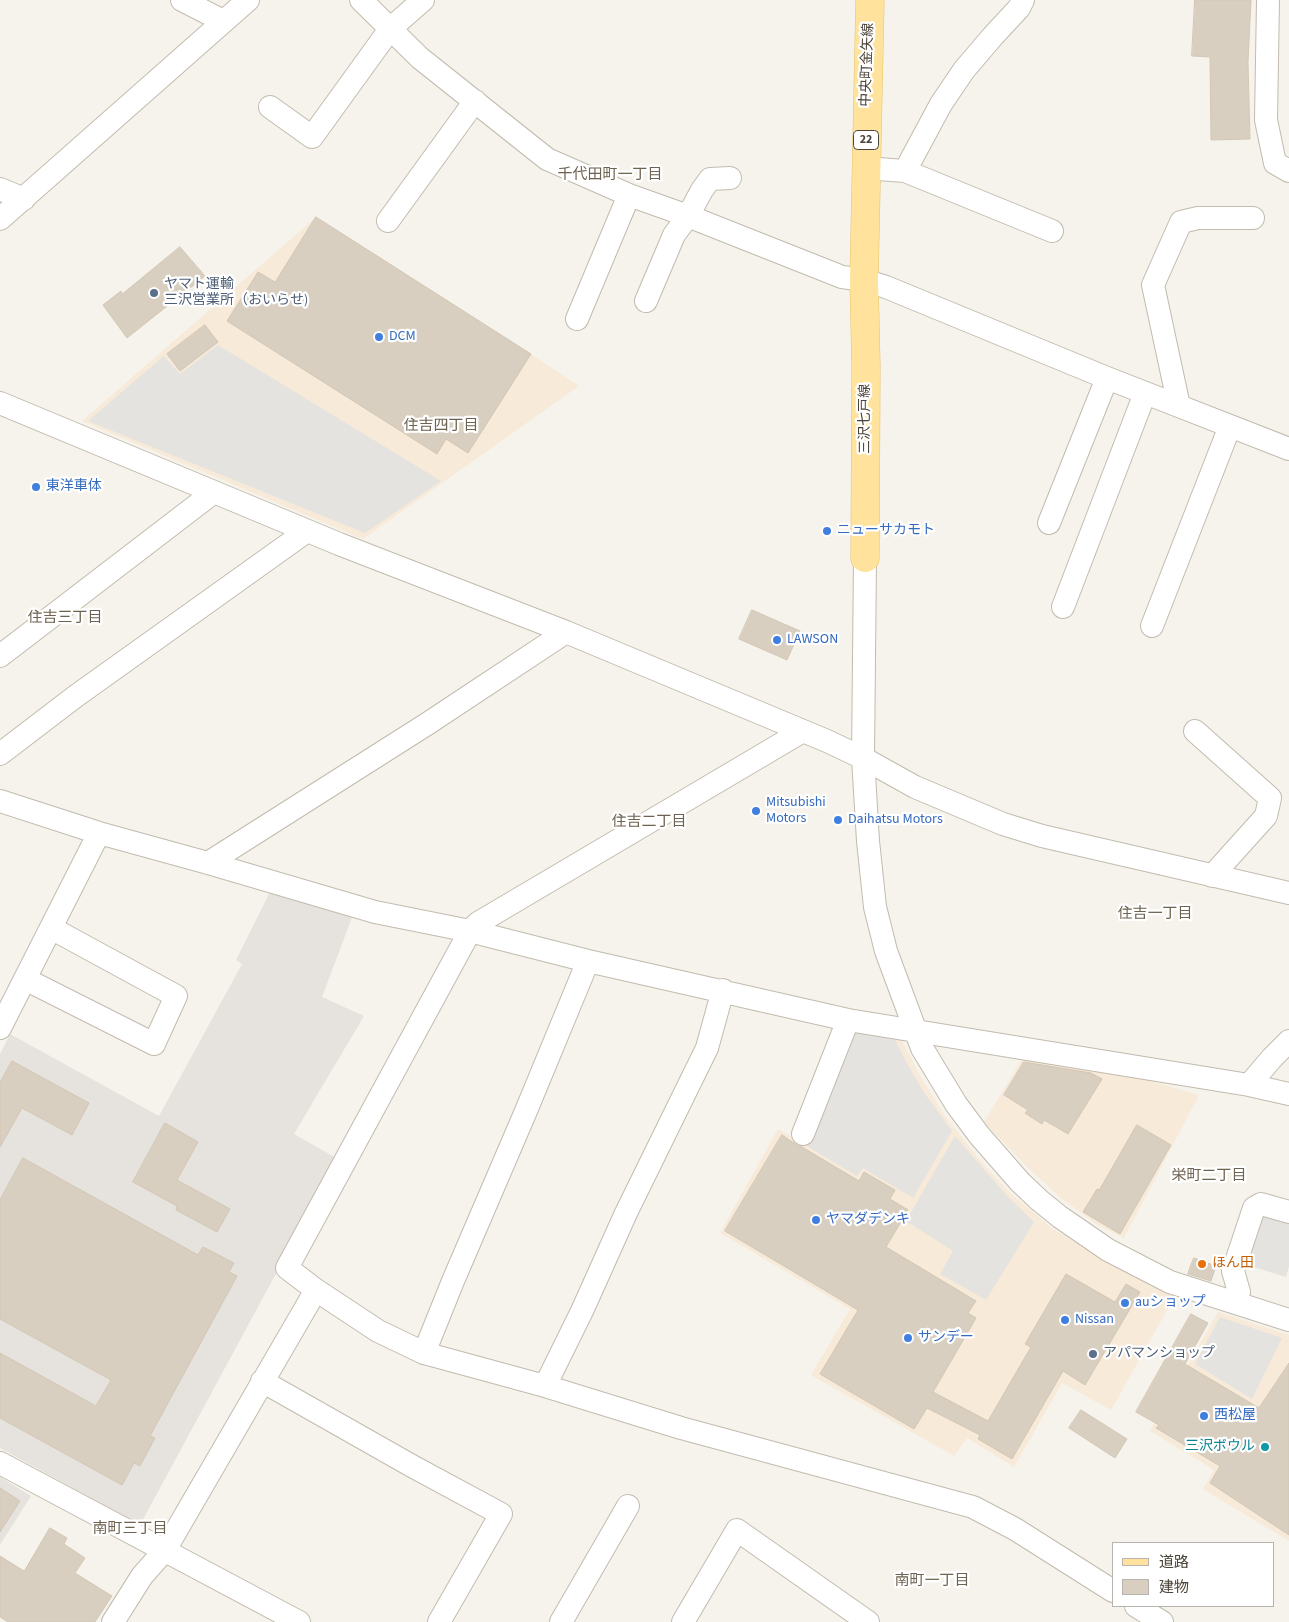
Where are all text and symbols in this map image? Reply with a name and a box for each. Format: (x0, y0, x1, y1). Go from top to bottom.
street label: 中央町金矢線 (858, 23, 878, 107)
road number: 22 (854, 130, 878, 150)
district label: 千代田町一丁目 (558, 167, 662, 185)
place label: ヤマト運輸 三沢営業所（おいらせ) (164, 277, 308, 310)
marker: ヤマト運輸 三沢営業所（おいらせ) (148, 287, 160, 299)
place label: DCM (389, 329, 416, 345)
marker: DCM (373, 331, 385, 343)
street label: 三沢七戸線 (858, 384, 874, 454)
district label: 住吉四丁目 (404, 418, 478, 436)
place label: 東洋車体 (46, 479, 102, 495)
marker: 東洋車体 (30, 481, 42, 493)
place label: ニューサカモト (837, 523, 935, 539)
marker: ニューサカモト (821, 525, 833, 537)
district label: 住吉三丁目 (28, 610, 102, 628)
place label: LAWSON (787, 632, 838, 648)
marker: LAWSON (771, 634, 783, 646)
place label: Mitsubishi Motors (766, 795, 826, 828)
marker: Mitsubishi Motors (750, 805, 762, 817)
place label: Daihatsu Motors (848, 812, 943, 828)
district label: 住吉二丁目 (612, 814, 686, 832)
marker: Daihatsu Motors (832, 814, 844, 826)
district label: 住吉一丁目 (1118, 906, 1192, 924)
district label: 栄町二丁目 (1172, 1168, 1246, 1186)
place label: ヤマダデンキ (826, 1212, 910, 1228)
marker: ヤマダデンキ (810, 1214, 822, 1226)
place label: ほん田 (1212, 1256, 1254, 1272)
marker: ほん田 (1196, 1258, 1208, 1270)
place label: auショップ (1135, 1295, 1206, 1311)
marker: auショップ (1119, 1297, 1131, 1309)
place label: Nissan (1075, 1312, 1114, 1328)
marker: Nissan (1059, 1314, 1071, 1326)
place label: サンデー (918, 1330, 974, 1346)
marker: サンデー (902, 1332, 914, 1344)
place label: アパマンショップ (1103, 1346, 1215, 1362)
marker: アパマンショップ (1087, 1348, 1099, 1360)
place label: 西松屋 (1214, 1408, 1256, 1424)
marker: 西松屋 (1198, 1410, 1210, 1422)
place label: 三沢ボウル (1185, 1439, 1255, 1455)
marker: 三沢ボウル (1259, 1441, 1271, 1453)
district label: 南町三丁目 (93, 1521, 167, 1539)
legend (1112, 1542, 1274, 1607)
text: 道路 (1159, 1552, 1189, 1573)
district label: 南町一丁目 (895, 1573, 969, 1591)
text: 建物 (1159, 1577, 1189, 1598)

